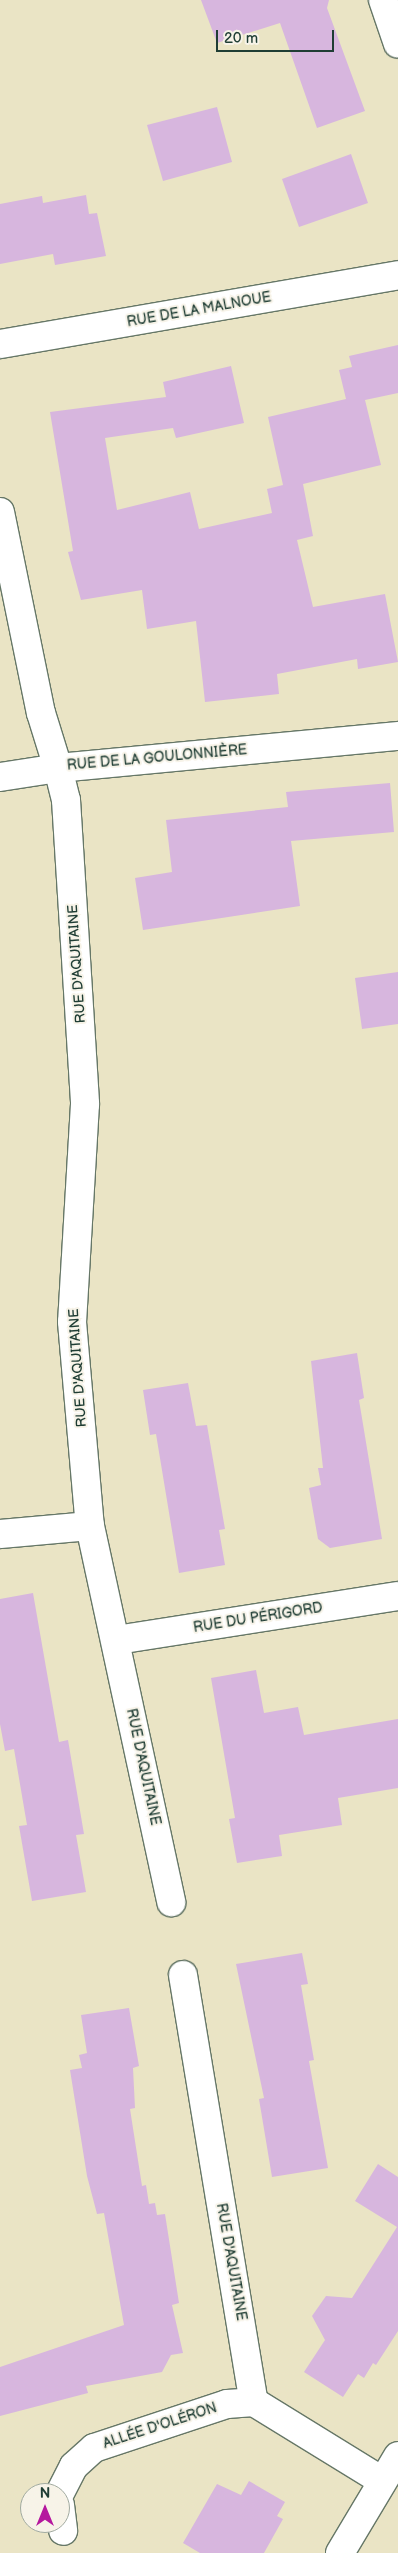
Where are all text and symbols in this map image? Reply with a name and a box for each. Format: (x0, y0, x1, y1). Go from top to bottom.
scale bar (218, 20, 336, 52)
text: 20 m (224, 29, 258, 48)
street label: RUE DE LA MALNOUE (126, 289, 272, 331)
street label: RUE DE LA GOULONNIÈRE (66, 742, 248, 774)
street label: RUE D'AQUITAINE (64, 904, 90, 1024)
street label: RUE D'AQUITAINE (65, 1308, 91, 1428)
street label: RUE DU PÉRIGORD (192, 1599, 324, 1637)
street label: RUE D'AQUITAINE (122, 1707, 164, 1827)
street label: RUE D'AQUITAINE (212, 2202, 250, 2322)
street label: ALLÉE D'OLÉRON (101, 2400, 219, 2452)
north arrow (20, 2483, 70, 2533)
text: N (40, 2485, 50, 2502)

